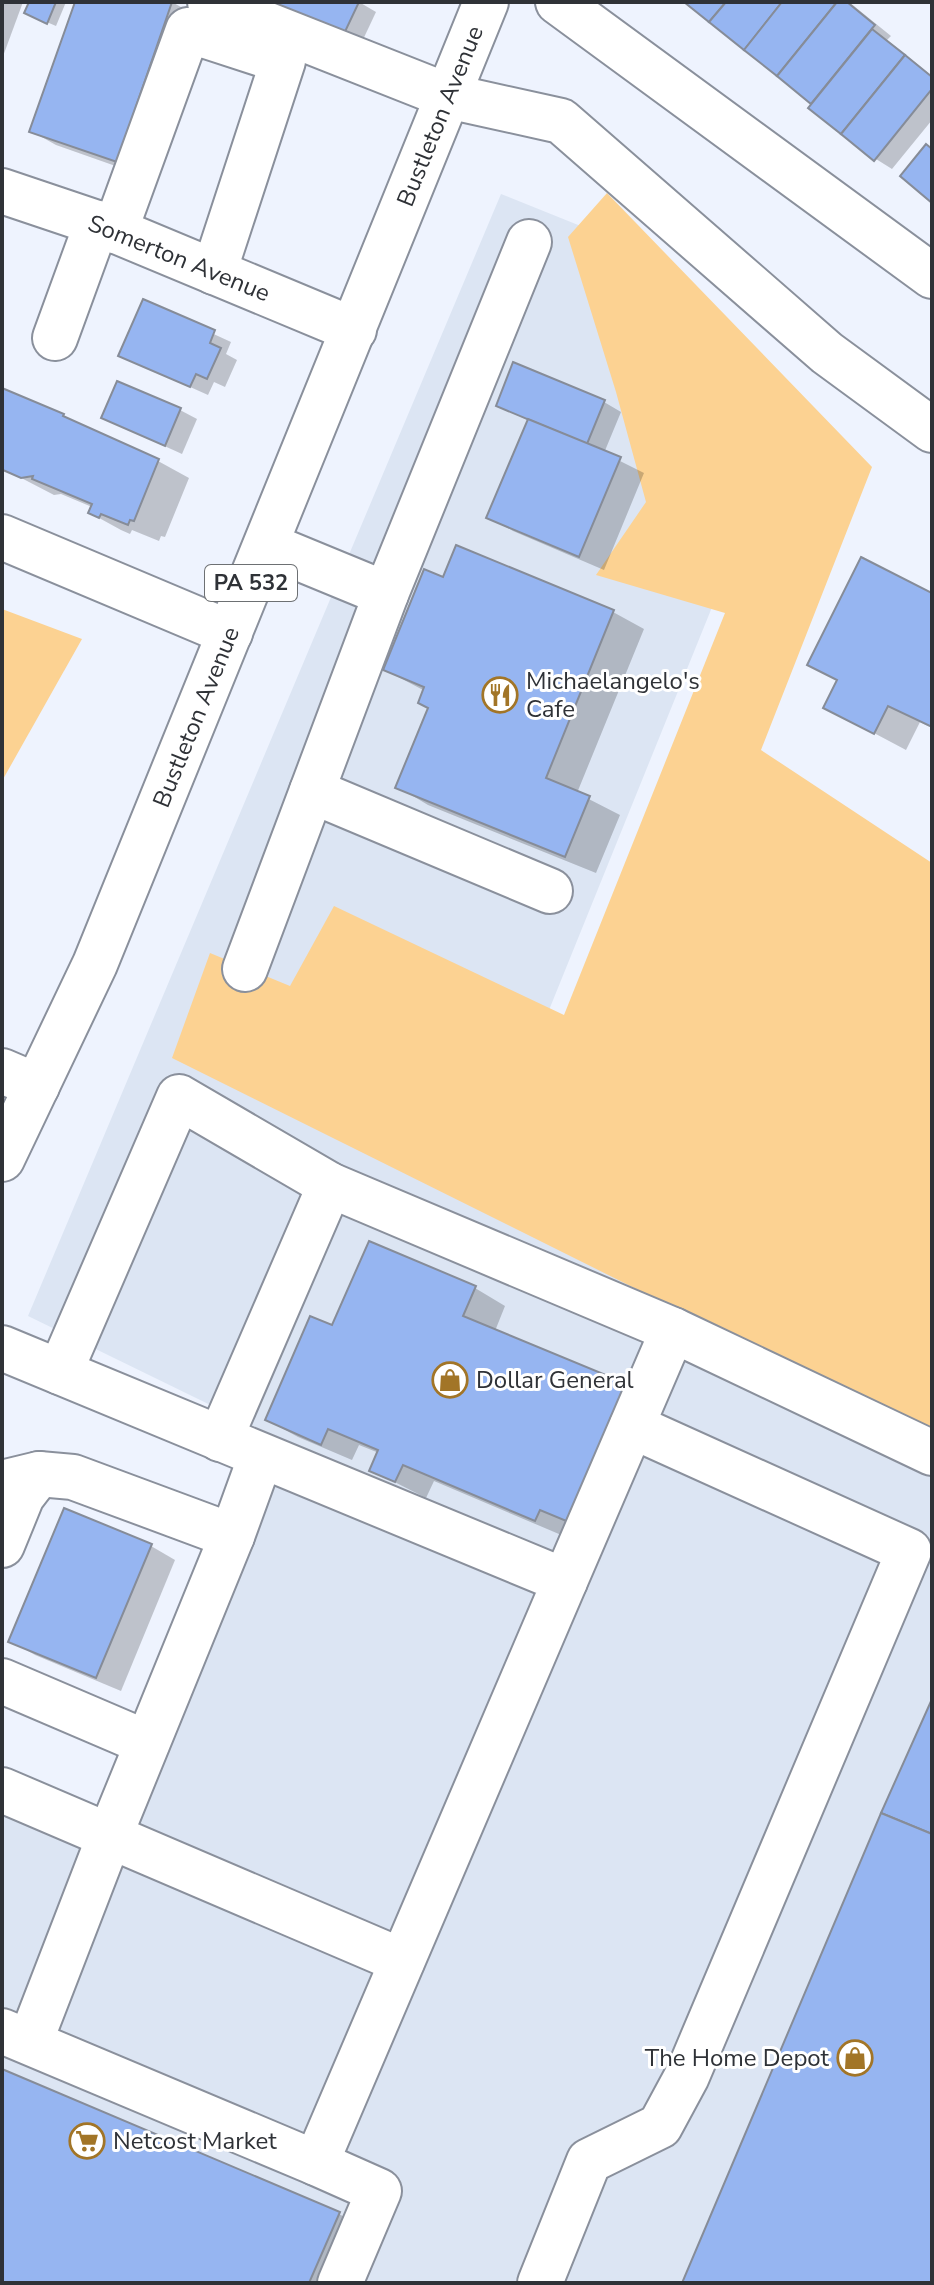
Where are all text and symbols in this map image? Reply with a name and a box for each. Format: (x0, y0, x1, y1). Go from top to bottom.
street label: Bustleton Avenue (389, 21, 491, 211)
street label: Somerton Avenue (83, 207, 275, 309)
road number: PA 532 (205, 565, 297, 601)
street label: Bustleton Avenue (145, 622, 247, 812)
place label: Michaelangelo's Cafe (526, 665, 700, 725)
restaurant icon: Michaelangelo's Cafe (481, 676, 519, 714)
shop icon: Dollar General (431, 1361, 469, 1399)
place label: Dollar General (476, 1364, 634, 1396)
shop icon: The Home Depot (836, 2039, 874, 2077)
place label: The Home Depot (645, 2042, 830, 2074)
supermarket icon: Netcost Market (68, 2122, 106, 2160)
place label: Netcost Market (113, 2125, 277, 2157)

